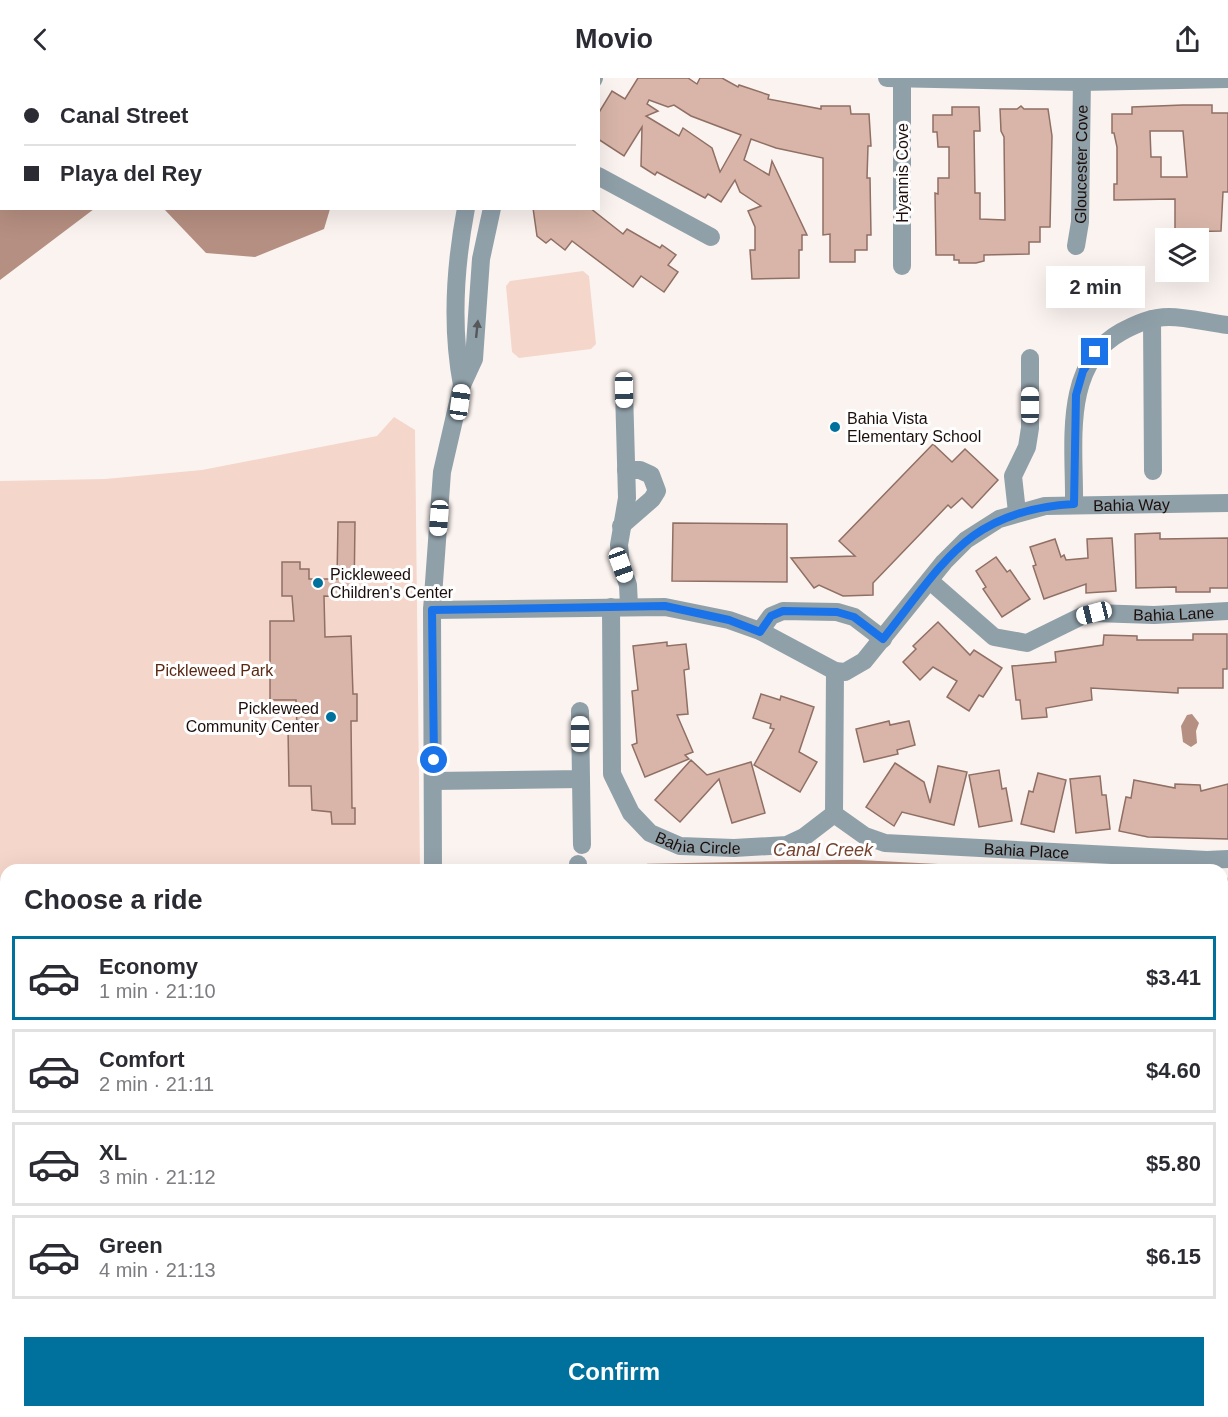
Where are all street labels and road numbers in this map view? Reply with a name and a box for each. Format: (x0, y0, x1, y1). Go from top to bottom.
street label: Gloucester Cove (1071, 105, 1090, 224)
street label: Hyannis Cove (894, 123, 911, 223)
street label: Bahia Way (1093, 495, 1170, 514)
street label: Bahia Lane (1133, 603, 1215, 624)
street label: Bahia Circle (653, 828, 741, 857)
street label: Bahia Place (983, 840, 1070, 861)

